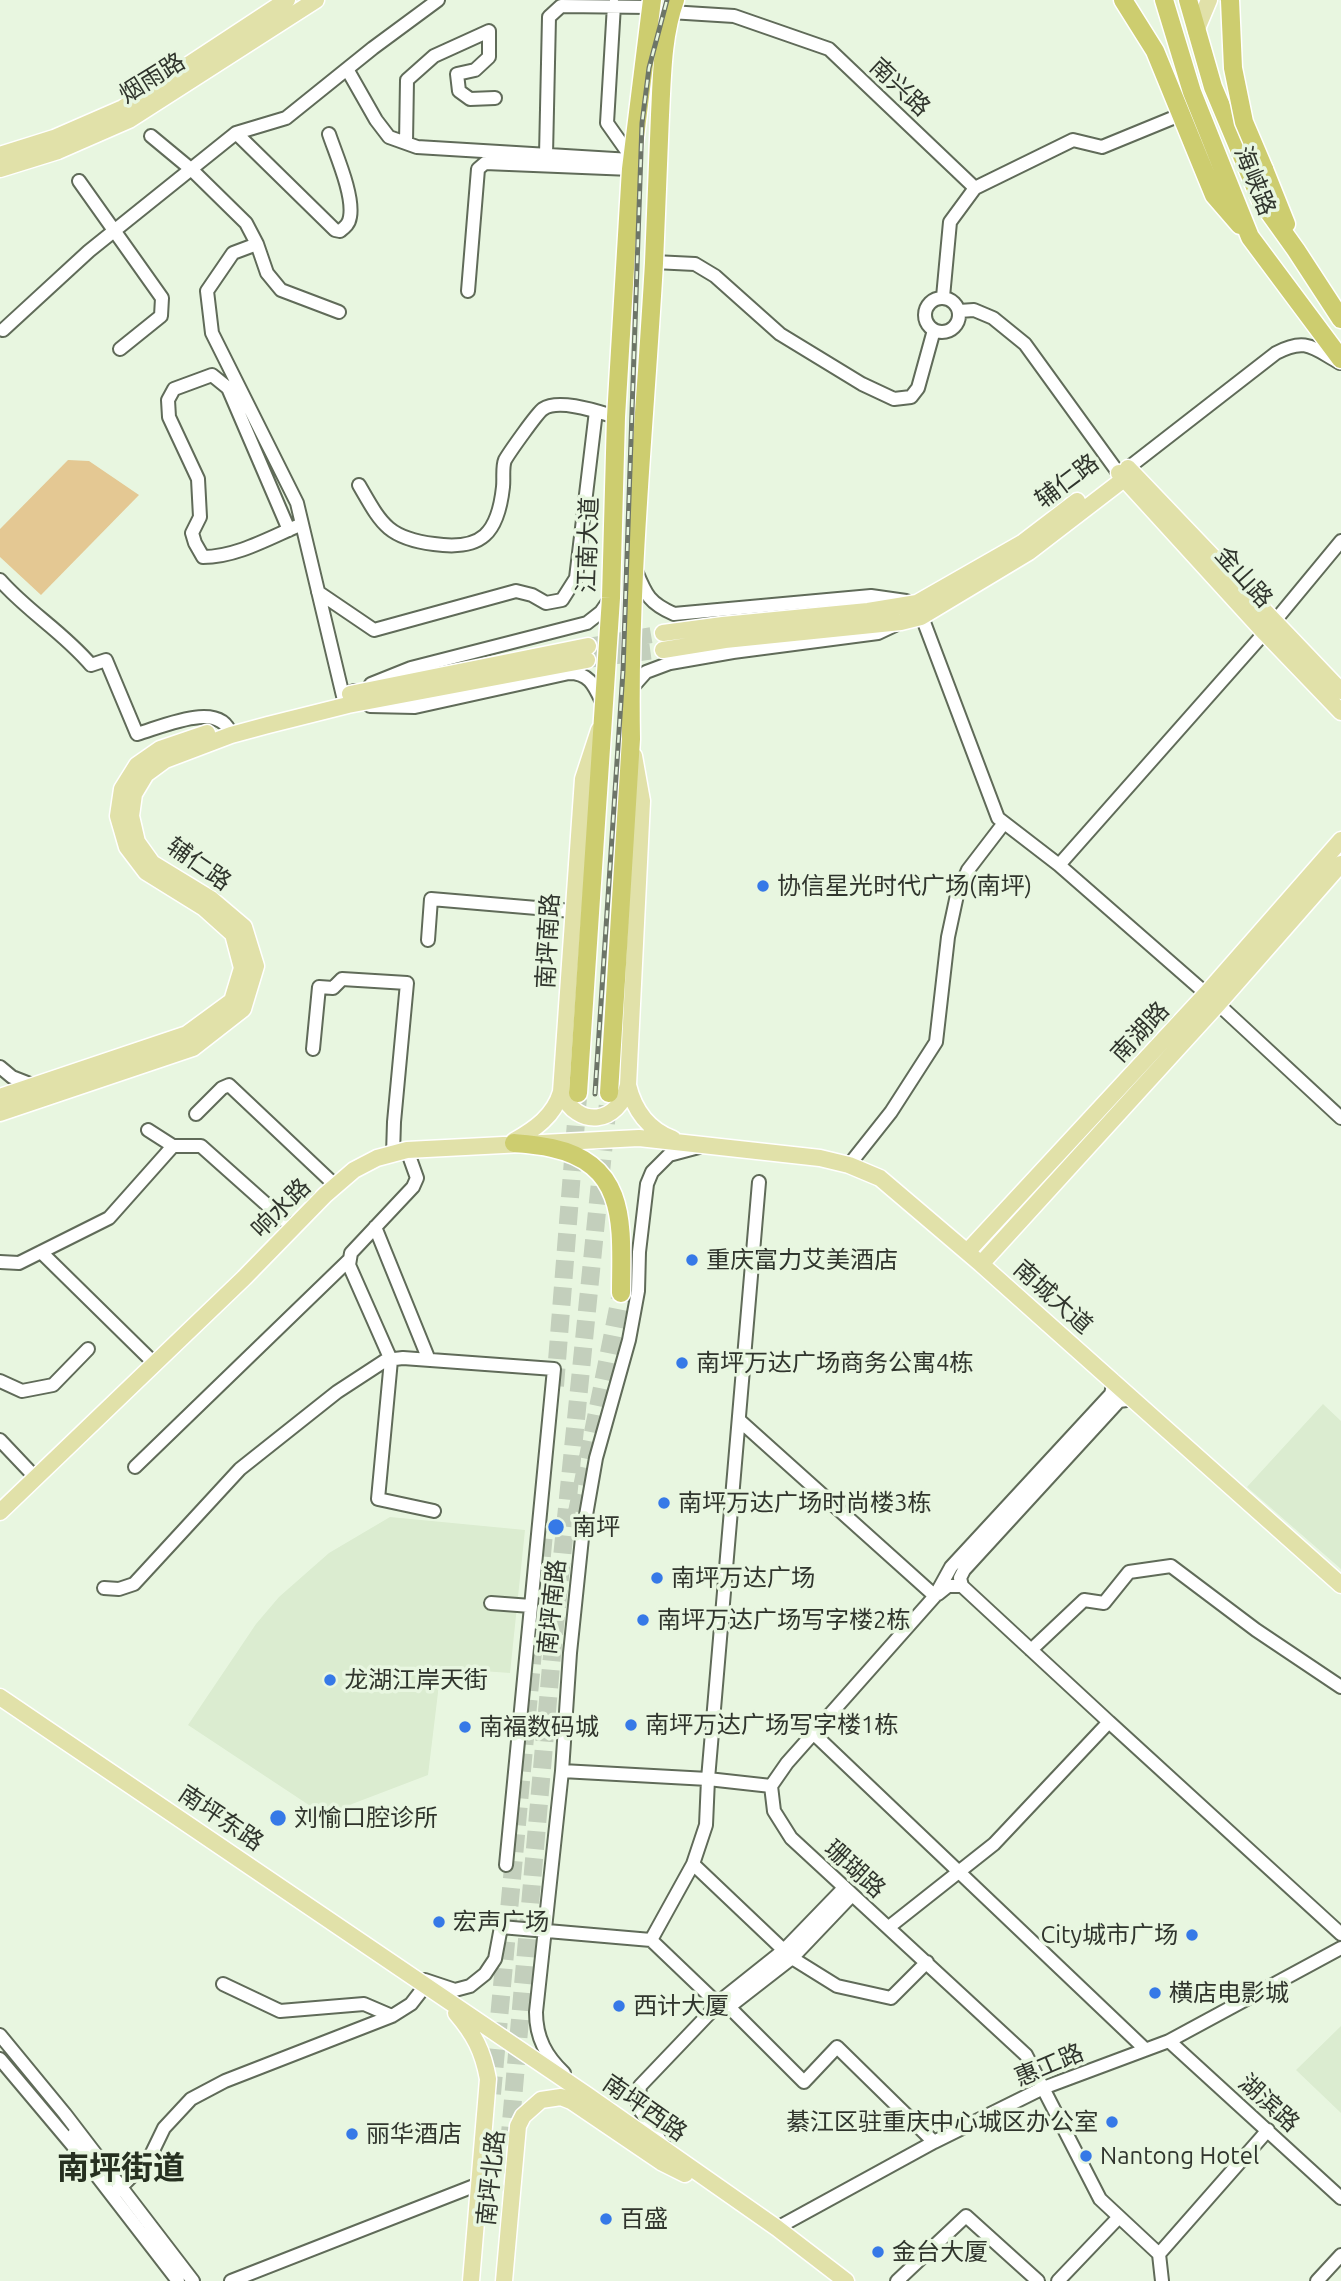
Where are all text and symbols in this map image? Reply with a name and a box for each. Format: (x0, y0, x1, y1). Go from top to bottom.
street label: 烟雨路 (114, 47, 190, 109)
street label: 南兴路 (864, 52, 936, 122)
street label: 海峡路 (1228, 142, 1282, 220)
street label: 辅仁路 (1030, 448, 1104, 514)
street label: 江南大道 (572, 497, 604, 593)
street label: 金山路 (1209, 541, 1279, 613)
street label: 辅仁路 (161, 832, 237, 896)
place label: 协信星光时代广场(南坪) (777, 872, 1032, 900)
marker: 协信星光时代广场(南坪) (755, 878, 771, 894)
street label: 南坪南路 (531, 892, 565, 990)
street label: 南湖路 (1105, 996, 1175, 1068)
street label: 响水路 (245, 1172, 317, 1244)
place label: 重庆富力艾美酒店 (706, 1246, 898, 1274)
marker: 重庆富力艾美酒店 (684, 1252, 700, 1268)
street label: 南城大道 (1008, 1254, 1098, 1340)
place label: 南坪万达广场商务公寓4栋 (696, 1349, 974, 1377)
marker: 南坪万达广场商务公寓4栋 (674, 1355, 690, 1371)
place label: 南坪万达广场时尚楼3栋 (678, 1489, 932, 1517)
marker: 南坪万达广场时尚楼3栋 (656, 1495, 672, 1511)
place label: 南坪 (572, 1513, 620, 1541)
marker: 南坪 (546, 1517, 566, 1537)
street label: 南坪南路 (533, 1558, 571, 1656)
place label: 南坪万达广场 (671, 1564, 815, 1592)
marker: 南坪万达广场 (649, 1570, 665, 1586)
place label: 南坪万达广场写字楼2栋 (657, 1606, 911, 1634)
marker: 南坪万达广场写字楼2栋 (635, 1612, 651, 1628)
place label: 龙湖江岸天街 (344, 1666, 488, 1694)
marker: 龙湖江岸天街 (322, 1672, 338, 1688)
place label: 南坪万达广场写字楼1栋 (645, 1711, 899, 1739)
place label: 南福数码城 (479, 1713, 599, 1741)
marker: 南坪万达广场写字楼1栋 (623, 1717, 639, 1733)
marker: 南福数码城 (457, 1719, 473, 1735)
street label: 南坪东路 (173, 1779, 269, 1857)
place label: 刘愉口腔诊所 (294, 1804, 438, 1832)
marker: 刘愉口腔诊所 (268, 1808, 288, 1828)
street label: 珊瑚路 (819, 1834, 891, 1904)
place label: 宏声广场 (453, 1908, 549, 1936)
marker: 宏声广场 (431, 1914, 447, 1930)
place label: City城市广场 (1040, 1921, 1178, 1949)
marker: City城市广场 (1184, 1927, 1200, 1943)
place label: 横店电影城 (1169, 1979, 1289, 2007)
marker: 横店电影城 (1147, 1985, 1163, 2001)
place label: 西计大厦 (633, 1992, 729, 2020)
marker: 西计大厦 (611, 1998, 627, 2014)
street label: 惠工路 (1010, 2038, 1088, 2092)
street label: 湖滨路 (1233, 2068, 1305, 2138)
street label: 南坪西路 (597, 2069, 693, 2147)
place label: 綦江区驻重庆中心城区办公室 (786, 2108, 1098, 2136)
marker: 綦江区驻重庆中心城区办公室 (1104, 2114, 1120, 2130)
place label: 丽华酒店 (366, 2120, 462, 2148)
marker: 丽华酒店 (344, 2126, 360, 2142)
street label: 南坪北路 (472, 2129, 510, 2227)
place label: Nantong Hotel (1100, 2142, 1259, 2170)
marker: Nantong Hotel (1078, 2148, 1094, 2164)
district label: 南坪街道 (57, 2149, 185, 2187)
place label: 百盛 (620, 2205, 668, 2233)
marker: 百盛 (598, 2211, 614, 2227)
place label: 金台大厦 (892, 2238, 988, 2266)
marker: 金台大厦 (870, 2244, 886, 2260)

